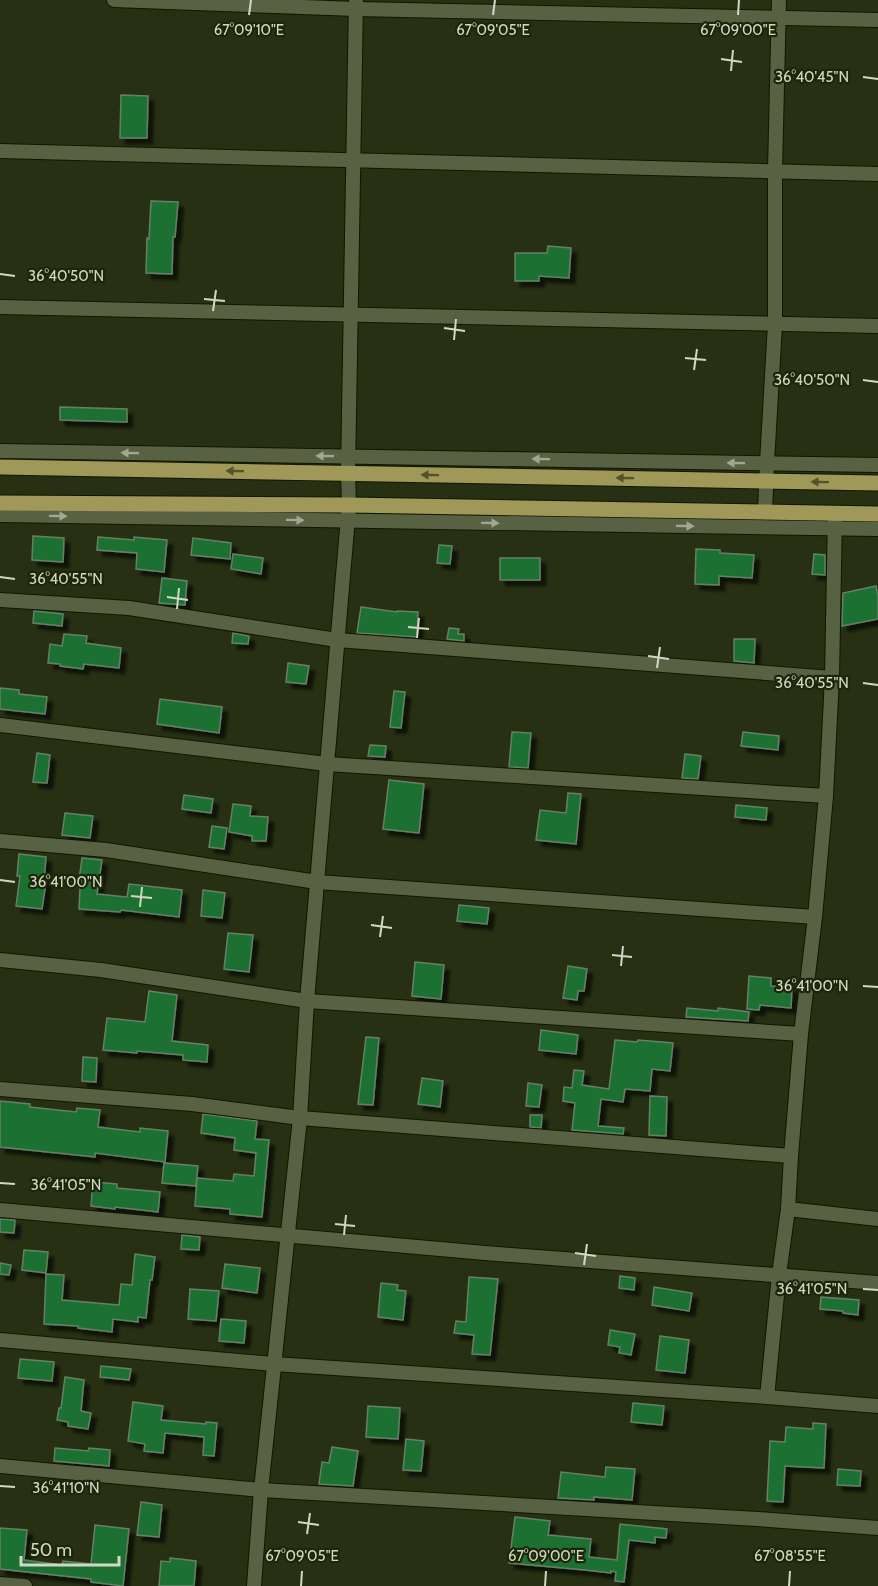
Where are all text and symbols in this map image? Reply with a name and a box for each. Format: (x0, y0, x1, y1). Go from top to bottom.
text: 67°09'10"E (214, 21, 284, 39)
text: 67°09'05"E (456, 21, 530, 39)
text: 67°09'00"E (700, 21, 776, 39)
text: 36°40'45"N (775, 68, 849, 86)
text: 36°40'50"N (28, 267, 104, 285)
text: 36°40'50"N (774, 371, 850, 389)
one-way arrow (120, 448, 139, 458)
one-way arrow (315, 451, 334, 461)
one-way arrow (531, 455, 550, 464)
one-way arrow (726, 458, 745, 467)
one-way arrow (225, 466, 244, 476)
one-way arrow (420, 470, 439, 479)
one-way arrow (615, 473, 634, 483)
one-way arrow (810, 477, 829, 487)
one-way arrow (49, 511, 68, 520)
one-way arrow (286, 515, 305, 524)
one-way arrow (481, 518, 500, 528)
one-way arrow (676, 521, 695, 531)
text: 36°40'55"N (29, 570, 103, 588)
text: 36°40'55"N (775, 674, 849, 692)
text: 36°41'00"N (30, 873, 102, 891)
text: 36°41'00"N (776, 977, 848, 995)
text: 36°41'05"N (31, 1176, 101, 1194)
text: 36°41'05"N (777, 1280, 847, 1298)
text: 36°41'10"N (32, 1479, 100, 1497)
scale bar (21, 1529, 118, 1567)
text: 50 m (30, 1539, 72, 1561)
text: 67°09'05"E (265, 1547, 339, 1565)
text: 67°09'00"E (508, 1547, 584, 1565)
text: 67°08'55"E (754, 1547, 826, 1565)

